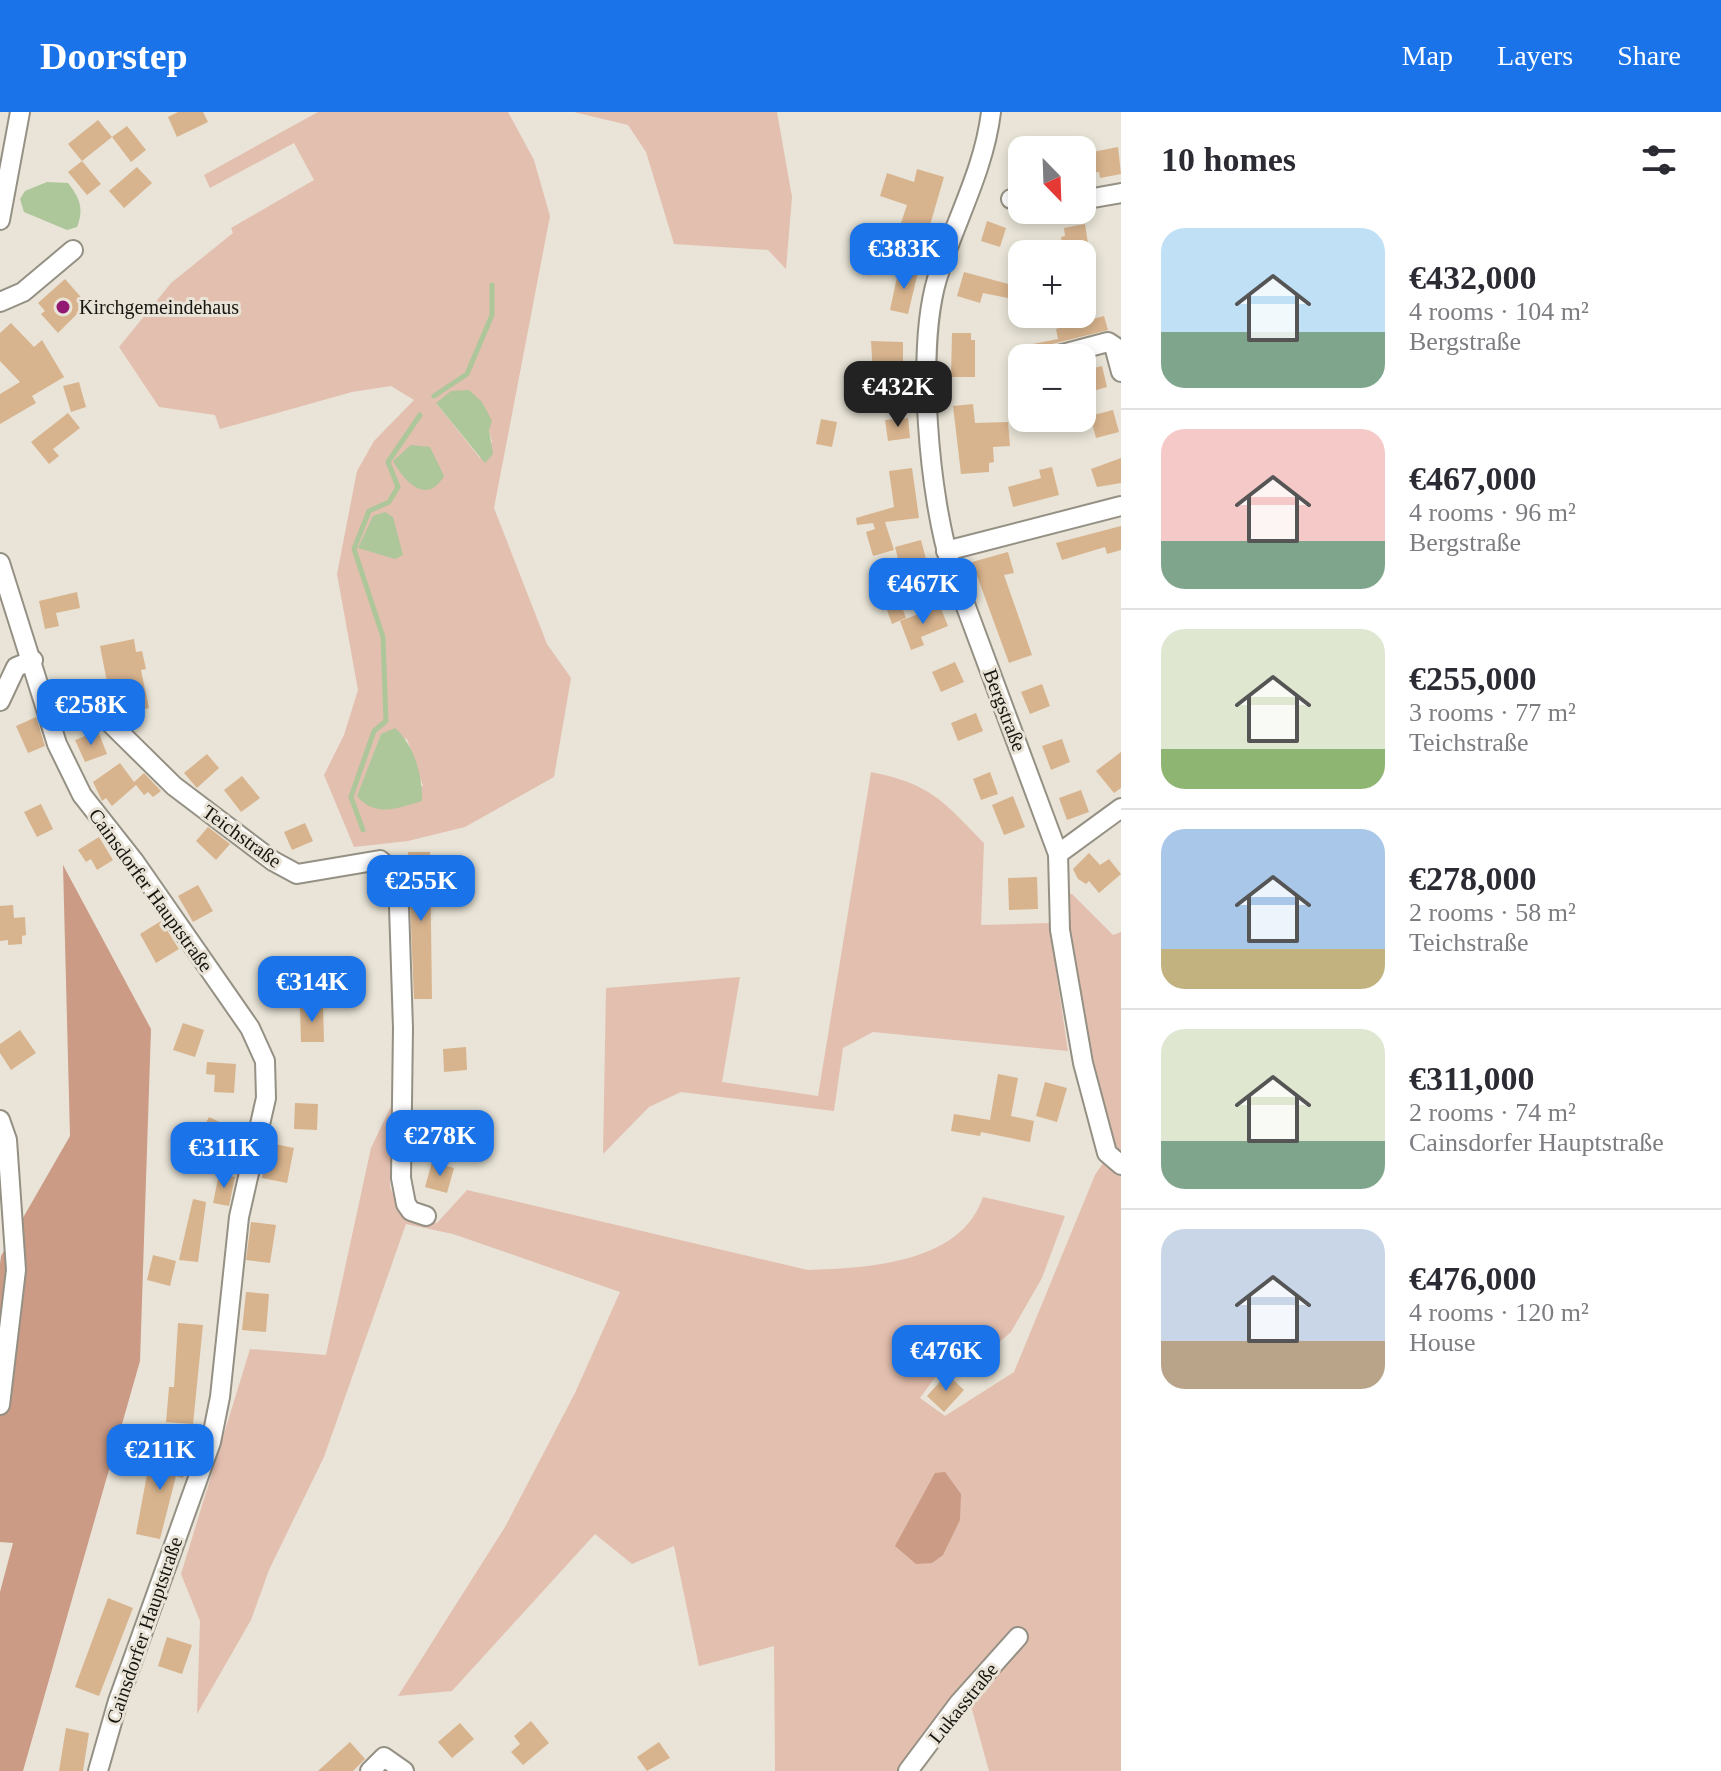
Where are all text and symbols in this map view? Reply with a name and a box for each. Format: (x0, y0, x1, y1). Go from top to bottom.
text: Doorstep (40, 35, 188, 77)
text: Map (1402, 40, 1453, 71)
text: Layers (1497, 40, 1573, 71)
text: Share (1617, 40, 1681, 71)
north arrow (1008, 136, 1096, 224)
map controls (1008, 136, 1096, 432)
icon: filters (1637, 138, 1681, 182)
text: 10 homes (1161, 141, 1296, 178)
pin: €383K (848, 223, 960, 291)
text: €383K (868, 234, 940, 263)
button: + (1008, 240, 1096, 328)
text: €432,000 (1409, 259, 1537, 296)
icon: home (1225, 260, 1321, 356)
place label: Kirchgemeindehaus (79, 296, 239, 319)
text: 4 rooms · 104 m² (1409, 297, 1589, 326)
marker: Kirchgemeindehaus (54, 298, 72, 316)
text: Bergstraße (1409, 327, 1521, 356)
button: − (1008, 344, 1096, 432)
pin: €432K (842, 361, 954, 429)
text: €432K (862, 372, 934, 401)
text: €467,000 (1409, 460, 1537, 497)
icon: home (1225, 461, 1321, 557)
text: 4 rooms · 96 m² (1409, 498, 1576, 527)
text: Bergstraße (1409, 528, 1521, 557)
pin: €467K (867, 558, 979, 626)
text: €467K (887, 569, 959, 598)
text: €255,000 (1409, 660, 1537, 697)
icon: home (1225, 661, 1321, 757)
street label: Bergstraße (978, 666, 1031, 755)
pin: €258K (35, 679, 147, 747)
text: €258K (55, 690, 127, 719)
text: 3 rooms · 77 m² (1409, 698, 1576, 727)
text: Teichstraße (1409, 728, 1528, 757)
street label: Teichstraße (198, 800, 286, 872)
street label: Cainsdorfer Hauptstraße (84, 804, 218, 976)
pin: €255K (365, 855, 477, 923)
text: €278,000 (1409, 860, 1537, 897)
icon: home (1225, 861, 1321, 957)
text: €255K (385, 866, 457, 895)
text: 2 rooms · 58 m² (1409, 898, 1576, 927)
text: Teichstraße (1409, 928, 1528, 957)
pin: €314K (256, 956, 368, 1024)
text: €314K (276, 967, 348, 996)
text: €311,000 (1409, 1060, 1535, 1097)
icon: home (1225, 1061, 1321, 1157)
text: 2 rooms · 74 m² (1409, 1098, 1576, 1127)
pin: €278K (384, 1110, 496, 1178)
text: €278K (404, 1121, 476, 1150)
pin: €311K (168, 1122, 280, 1190)
text: Cainsdorfer Hauptstraße (1409, 1128, 1664, 1157)
text: €311K (189, 1133, 259, 1162)
text: €476,000 (1409, 1260, 1537, 1297)
icon: home (1225, 1261, 1321, 1357)
text: 4 rooms · 120 m² (1409, 1298, 1589, 1327)
pin: €476K (890, 1325, 1002, 1393)
text: House (1409, 1328, 1475, 1357)
text: €476K (910, 1336, 982, 1365)
pin: €211K (104, 1424, 216, 1492)
text: €211K (125, 1435, 195, 1464)
street label: Cainsdorfer Hauptstraße (102, 1534, 187, 1727)
street label: Lukasstraße (924, 1658, 1002, 1747)

